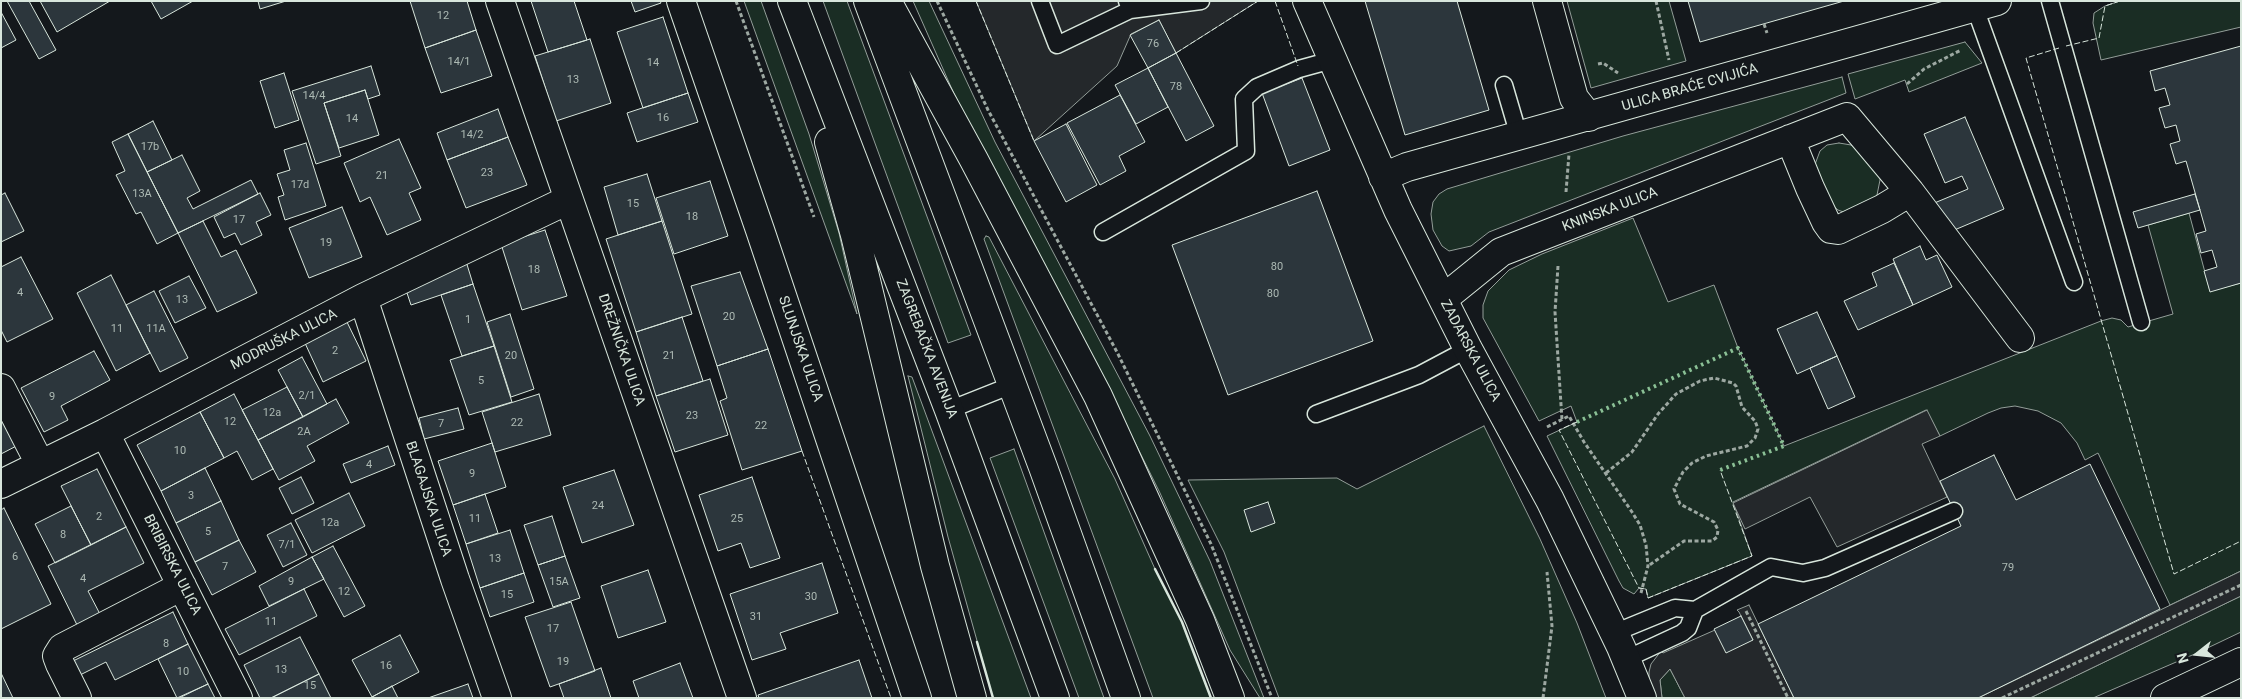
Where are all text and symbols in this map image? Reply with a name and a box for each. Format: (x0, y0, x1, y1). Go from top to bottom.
house number: 12 (437, 9, 449, 23)
house number: 76 (1147, 37, 1159, 51)
house number: 14/1 (447, 55, 471, 69)
house number: 14 (647, 56, 659, 70)
street label: ULICA BRAĆE CVIJIĆA (1620, 61, 1760, 115)
house number: 13 (567, 73, 579, 87)
house number: 78 (1170, 80, 1182, 94)
house number: 14/4 (302, 89, 326, 103)
house number: 16 (657, 111, 669, 125)
house number: 14 (346, 112, 358, 126)
house number: 14/2 (460, 128, 484, 142)
house number: 17b (141, 140, 159, 154)
house number: 23 (481, 166, 493, 180)
house number: 21 (376, 169, 388, 183)
house number: 17d (291, 178, 309, 192)
street label: KNINSKA ULICA (1560, 184, 1660, 236)
house number: 13A (132, 187, 152, 201)
house number: 15 (627, 197, 639, 211)
house number: 18 (686, 210, 698, 224)
house number: 17 (233, 213, 245, 227)
house number: 19 (320, 236, 332, 250)
house number: 80 (1271, 260, 1283, 274)
house number: 18 (528, 263, 540, 277)
street label: ZAGREBAČKA AVENIJA (892, 277, 960, 421)
house number: 4 (17, 286, 23, 300)
house number: 80 (1267, 287, 1279, 301)
street label: DREŽNIČKA ULICA (594, 292, 648, 408)
house number: 13 (176, 293, 188, 307)
street label: SLUNJSKA ULICA (774, 294, 826, 404)
street label: ZADARSKA ULICA (1436, 297, 1504, 405)
street label: MODRUŠKA ULICA (228, 306, 340, 374)
house number: 20 (723, 310, 735, 324)
house number: 1 (465, 313, 471, 327)
house number: 11 (111, 322, 123, 336)
house number: 11A (146, 322, 166, 336)
house number: 2 (332, 344, 338, 358)
house number: 20 (505, 349, 517, 363)
house number: 21 (663, 349, 675, 363)
house number: 5 (478, 374, 484, 388)
house number: 2/1 (299, 389, 315, 403)
house number: 9 (49, 390, 55, 404)
house number: 12a (263, 406, 281, 420)
house number: 23 (686, 409, 698, 423)
house number: 12 (224, 415, 236, 429)
house number: 22 (511, 416, 523, 430)
house number: 7 (438, 417, 444, 431)
house number: 22 (755, 419, 767, 433)
house number: 2A (297, 425, 311, 439)
street label: BLAGAJSKA ULICA (401, 439, 455, 559)
house number: 10 (174, 444, 186, 458)
house number: 4 (366, 458, 372, 472)
house number: 9 (469, 467, 475, 481)
house number: 3 (188, 489, 194, 503)
house number: 24 (592, 499, 604, 513)
house number: 2 (96, 510, 102, 524)
street label: BRIBIRSKA ULICA (139, 512, 205, 618)
house number: 11 (469, 512, 481, 526)
house number: 25 (731, 512, 743, 526)
house number: 12a (321, 516, 339, 530)
house number: 5 (205, 525, 211, 539)
house number: 8 (60, 528, 66, 542)
house number: 7/1 (279, 538, 295, 552)
house number: 6 (12, 550, 18, 564)
house number: 13 (489, 552, 501, 566)
house number: 7 (222, 560, 228, 574)
house number: 79 (2002, 561, 2014, 575)
house number: 4 (80, 572, 86, 586)
house number: 9 (288, 575, 294, 589)
house number: 15A (549, 575, 569, 589)
house number: 12 (338, 585, 350, 599)
house number: 15 (501, 588, 513, 602)
house number: 30 (805, 590, 817, 604)
house number: 31 (750, 610, 762, 624)
house number: 11 (265, 615, 277, 629)
house number: 17 (547, 622, 559, 636)
north arrow (2172, 629, 2222, 679)
house number: 8 (163, 637, 169, 651)
text: N (2174, 651, 2192, 665)
house number: 19 (557, 655, 569, 669)
house number: 16 (380, 659, 392, 673)
house number: 13 (275, 663, 287, 677)
house number: 10 (177, 665, 189, 679)
house number: 15 (304, 679, 316, 693)

